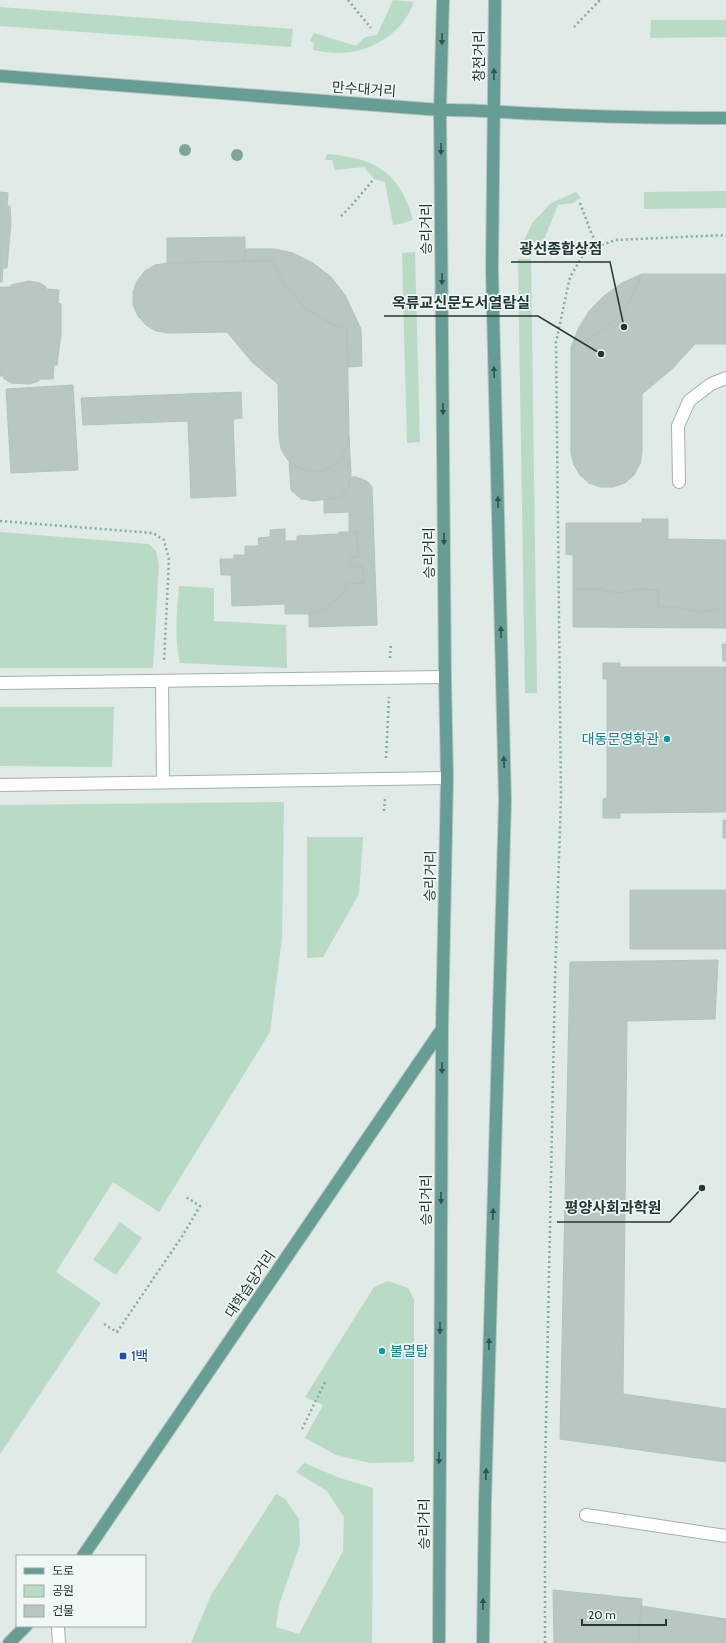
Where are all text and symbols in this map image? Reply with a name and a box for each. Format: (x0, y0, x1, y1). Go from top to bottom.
street label: 창전거리 (470, 30, 488, 82)
one-way arrow (439, 33, 445, 46)
one-way arrow (491, 67, 497, 80)
street label: 만수대거리 (331, 78, 397, 100)
one-way arrow (437, 143, 444, 155)
street label: 승리거리 (417, 203, 435, 255)
callout: 광선종합상점 (511, 235, 610, 262)
text: 광선종합상점 (520, 240, 602, 258)
one-way arrow (439, 273, 445, 286)
callout: 옥류교신문도서열람실 (384, 289, 538, 316)
text: 옥류교신문도서열람실 (392, 294, 530, 312)
one-way arrow (491, 365, 497, 378)
one-way arrow (440, 403, 446, 416)
one-way arrow (494, 496, 501, 508)
street label: 승리거리 (420, 527, 438, 579)
one-way arrow (441, 533, 447, 546)
one-way arrow (498, 625, 504, 638)
place label: 대동문영화관 (582, 730, 659, 748)
marker: 대동문영화관 (662, 734, 672, 744)
one-way arrow (501, 756, 508, 768)
street label: 승리거리 (421, 850, 439, 902)
one-way arrow (439, 1062, 445, 1075)
street label: 승리거리 (417, 1174, 435, 1226)
one-way arrow (438, 1192, 444, 1205)
callout: 평양사회과학원 (557, 1195, 670, 1222)
text: 평양사회과학원 (565, 1199, 661, 1217)
one-way arrow (490, 1207, 496, 1220)
street label: 대학습당거리 (221, 1247, 279, 1321)
one-way arrow (437, 1322, 443, 1335)
one-way arrow (486, 1338, 493, 1350)
place label: 불멸탑 (390, 1342, 429, 1360)
marker: 불멸탑 (377, 1346, 387, 1356)
place label: 1백 (131, 1347, 148, 1365)
marker: 1백 (118, 1351, 128, 1361)
one-way arrow (436, 1452, 442, 1465)
one-way arrow (483, 1467, 489, 1480)
street label: 승리거리 (415, 1498, 433, 1550)
legend (16, 1555, 146, 1627)
text: 도로 (52, 1563, 74, 1578)
text: 공원 (52, 1583, 74, 1598)
one-way arrow (480, 1597, 486, 1610)
scale bar (582, 1601, 666, 1627)
text: 건물 (52, 1603, 74, 1618)
text: 20 m (588, 1607, 616, 1622)

